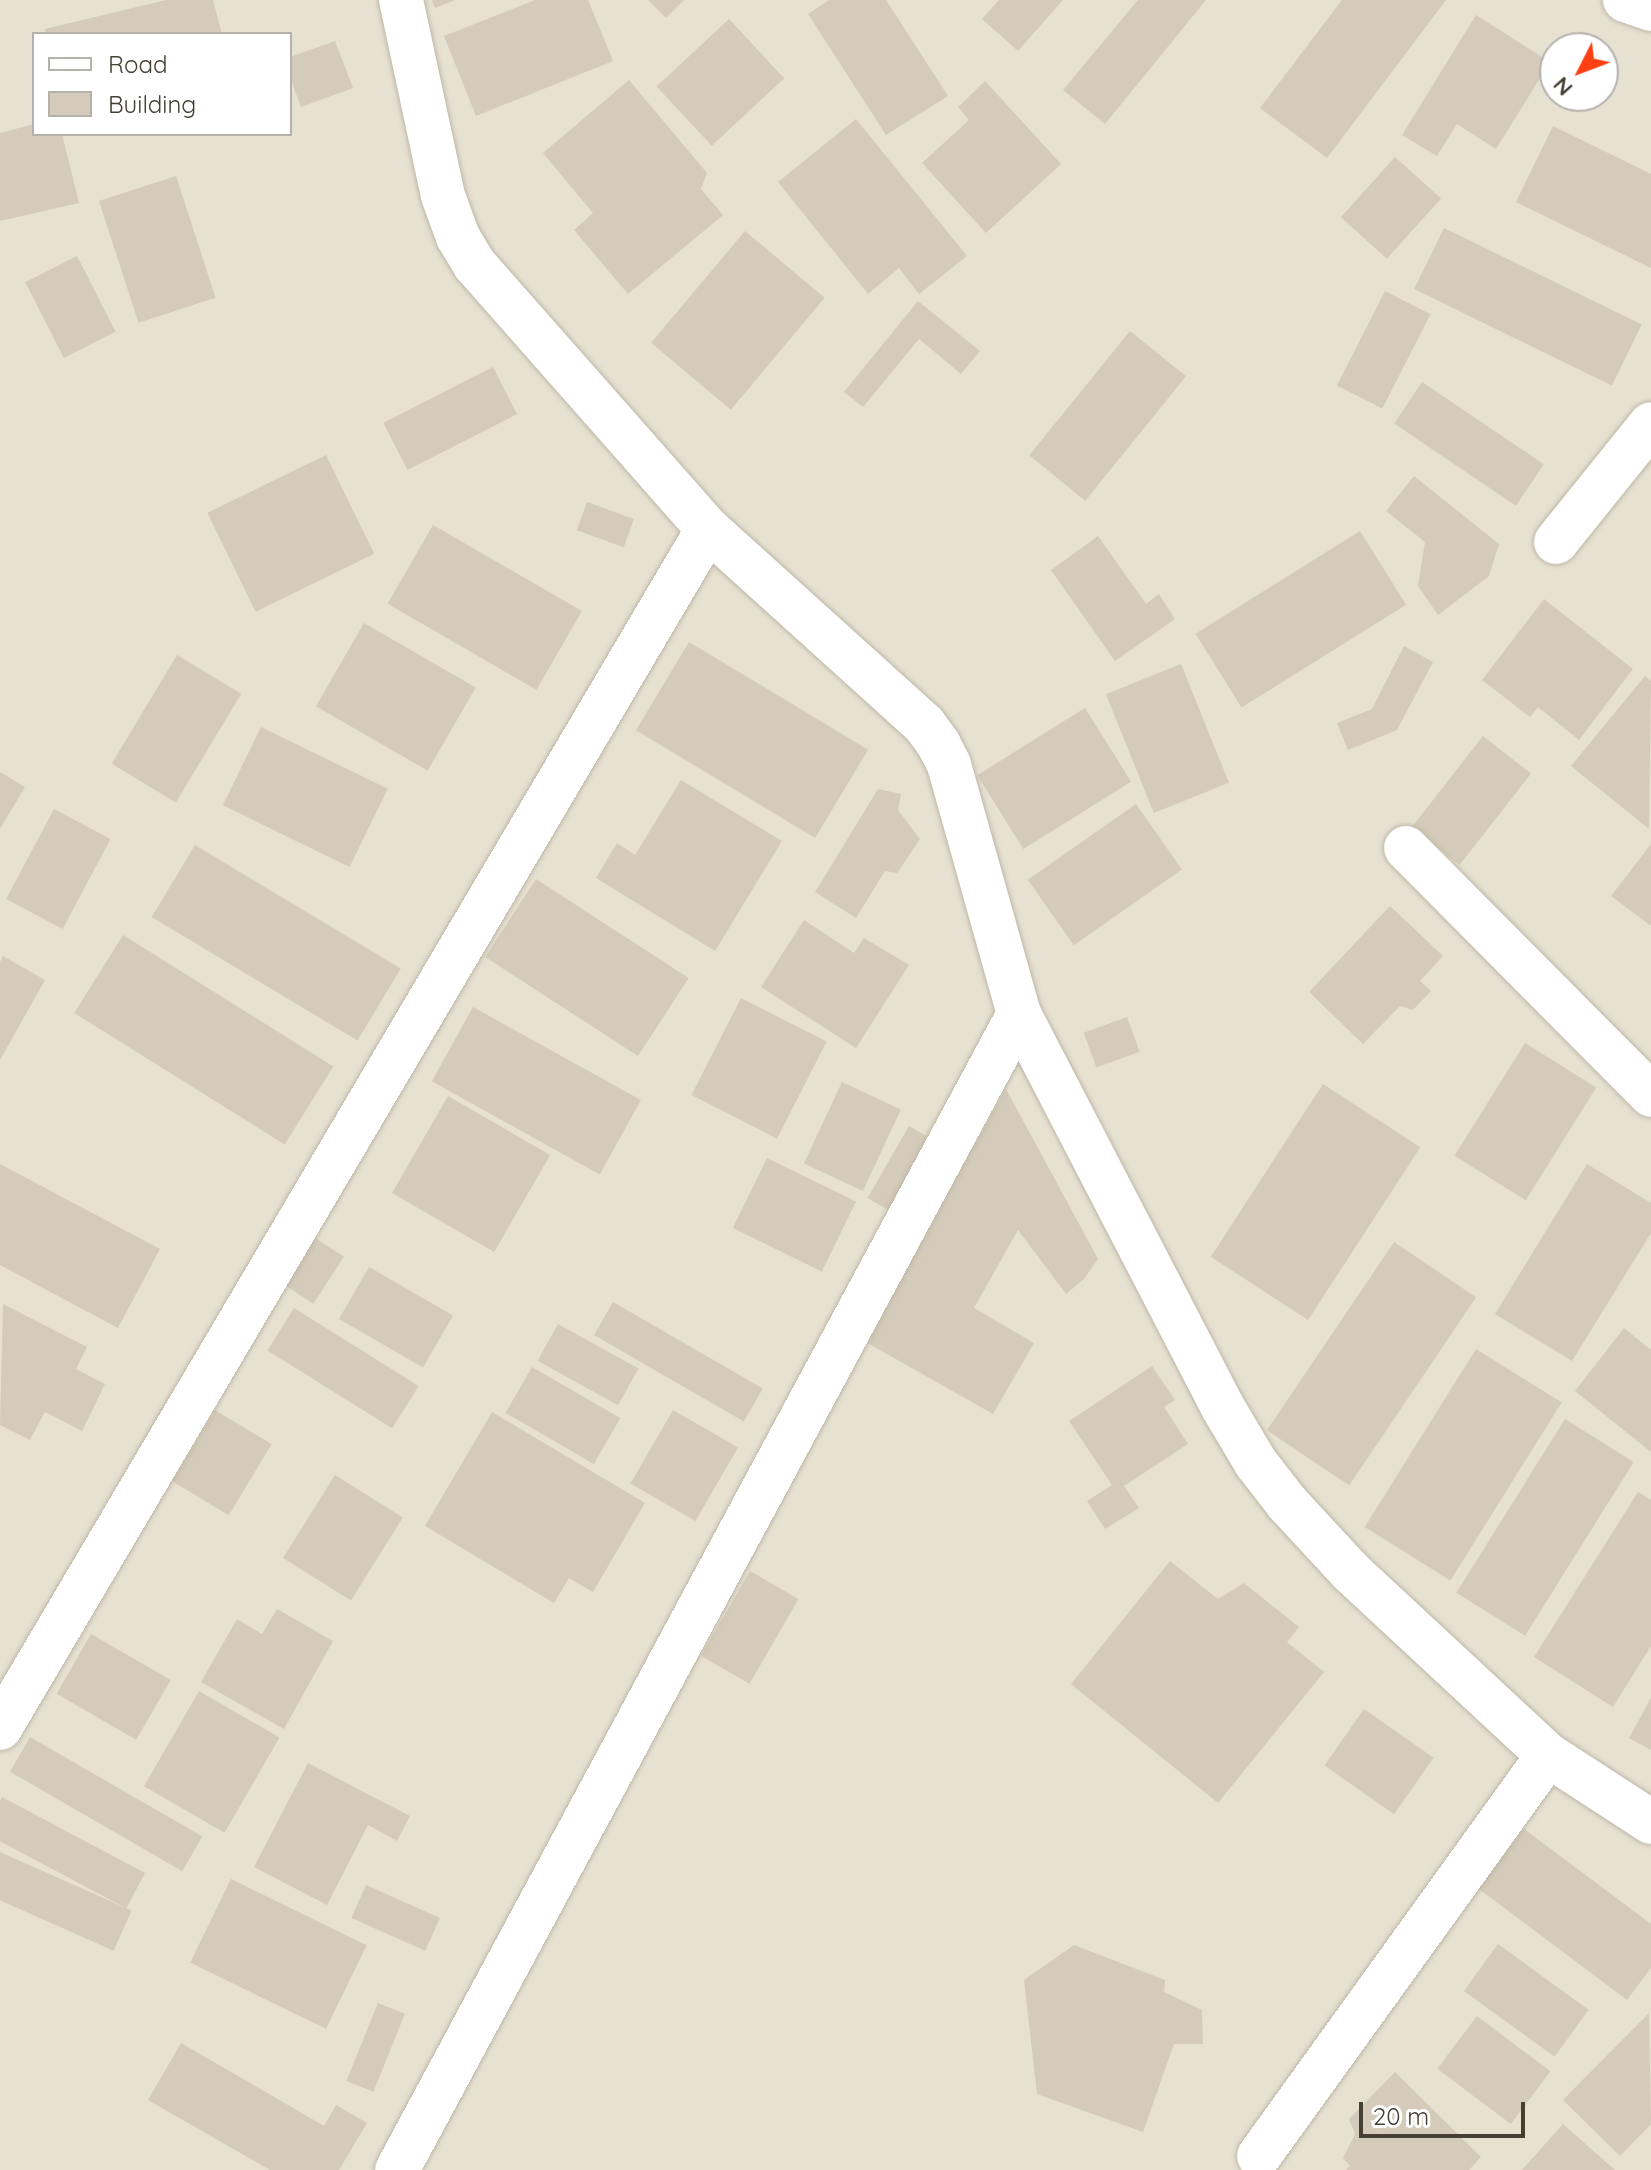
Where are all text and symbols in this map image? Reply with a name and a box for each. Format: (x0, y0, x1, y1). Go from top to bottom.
legend (32, 32, 292, 136)
north arrow (1539, 32, 1619, 112)
text: Road (108, 49, 168, 79)
text: N (1547, 71, 1578, 102)
text: Building (108, 89, 196, 119)
scale bar (1363, 2086, 1529, 2136)
text: 20 m (1373, 2101, 1429, 2131)

